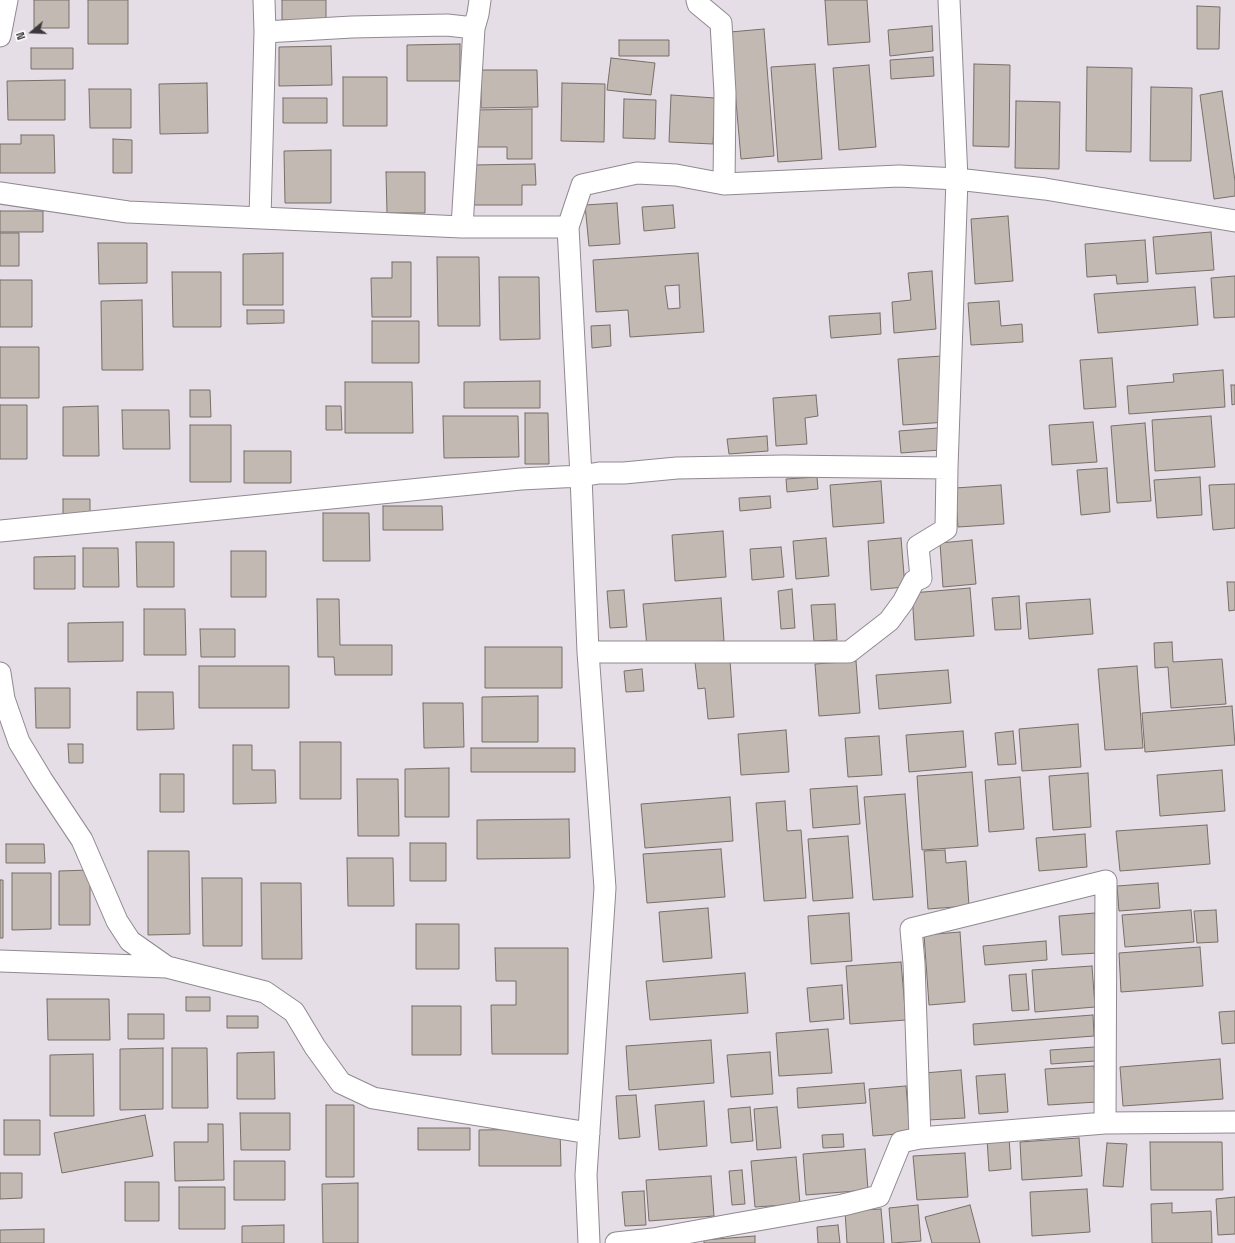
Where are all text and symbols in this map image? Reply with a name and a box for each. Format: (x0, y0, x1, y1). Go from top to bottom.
north arrow (12, 12, 52, 52)
text: N (13, 30, 28, 42)

